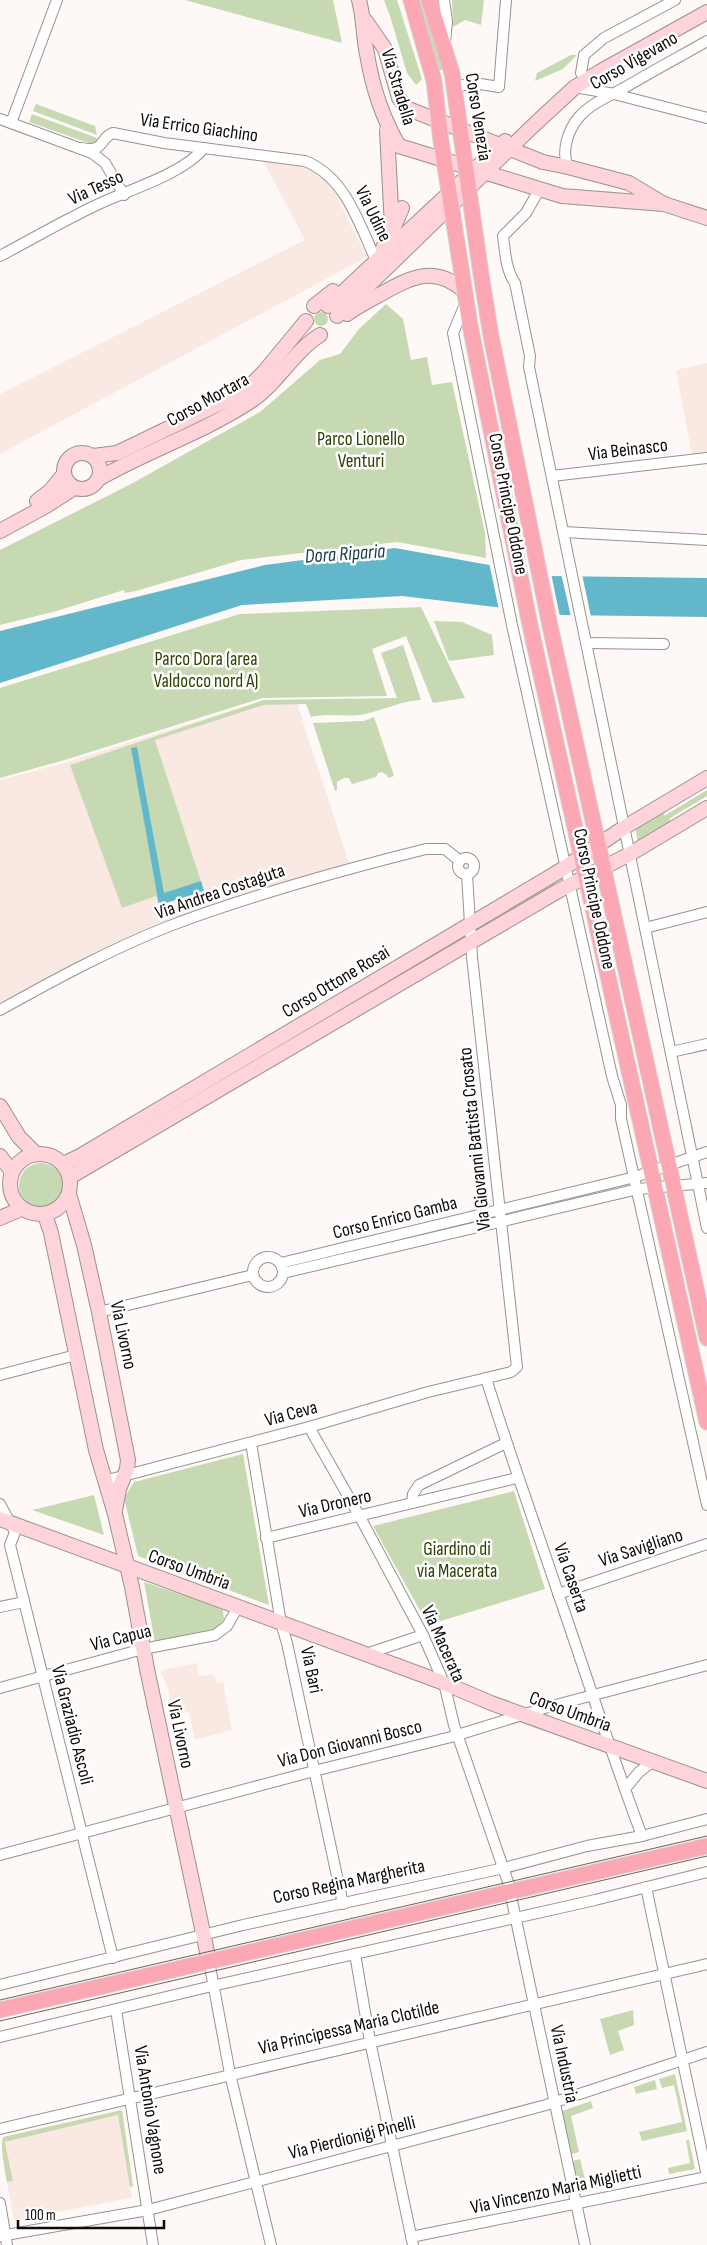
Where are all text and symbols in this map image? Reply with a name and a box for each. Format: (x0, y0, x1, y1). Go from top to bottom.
street label: Corso Vigevano (586, 27, 682, 95)
street label: Via Stradella (375, 46, 421, 128)
street label: Corso Venezia (460, 71, 496, 163)
street label: Via Errico Giachino (139, 108, 259, 148)
street label: Via Tesso (65, 165, 127, 211)
street label: Via Udine (350, 182, 396, 246)
street label: Corso Mortara (163, 368, 253, 432)
park label: Parco Lionello Venturi (317, 428, 405, 473)
street label: Corso Principe Oddone (483, 431, 533, 577)
street label: Via Beinasco (587, 434, 669, 466)
water label: Dora Riparia (304, 539, 386, 569)
park label: Parco Dora (area Valdocco nord A) (154, 648, 258, 693)
street label: Corso Principe Oddone (568, 826, 620, 972)
street label: Via Andrea Costaguta (152, 859, 288, 925)
street label: Corso Ottone Rosai (278, 941, 394, 1023)
street label: Via Giovanni Battista Crosato (454, 1046, 496, 1232)
street label: Corso Enrico Gamba (330, 1191, 460, 1245)
street label: Via Livorno (105, 1299, 141, 1371)
street label: Via Ceva (262, 1396, 320, 1432)
street label: Via Dronero (297, 1485, 373, 1523)
street label: Via Savigliano (596, 1524, 686, 1572)
park label: Giardino di via Macerata (417, 1538, 497, 1583)
street label: Via Caserta (548, 1540, 594, 1616)
street label: Corso Umbria (145, 1545, 233, 1595)
street label: Via Macerata (416, 1602, 470, 1686)
street label: Via Capua (88, 1619, 154, 1657)
street label: Via Bari (295, 1645, 327, 1695)
street label: Via Graziadio Ascoli (46, 1663, 98, 1787)
street label: Corso Umbria (526, 1687, 614, 1737)
street label: Via Livorno (162, 1698, 198, 1770)
street label: Via Don Giovanni Bosco (276, 1715, 424, 1773)
street label: Corso Regina Margherita (271, 1855, 427, 1909)
street label: Via Principessa Maria Clotilde (256, 1996, 442, 2060)
street label: Via Industria (545, 2023, 583, 2105)
street label: Via Antonio Vagnone (128, 2044, 172, 2176)
street label: Via Pierdionigi Pinelli (286, 2111, 418, 2165)
street label: Via Vincenzo Maria Miglietti (469, 2161, 643, 2219)
scale bar (18, 2198, 164, 2230)
text: 100 m (25, 2206, 56, 2225)

